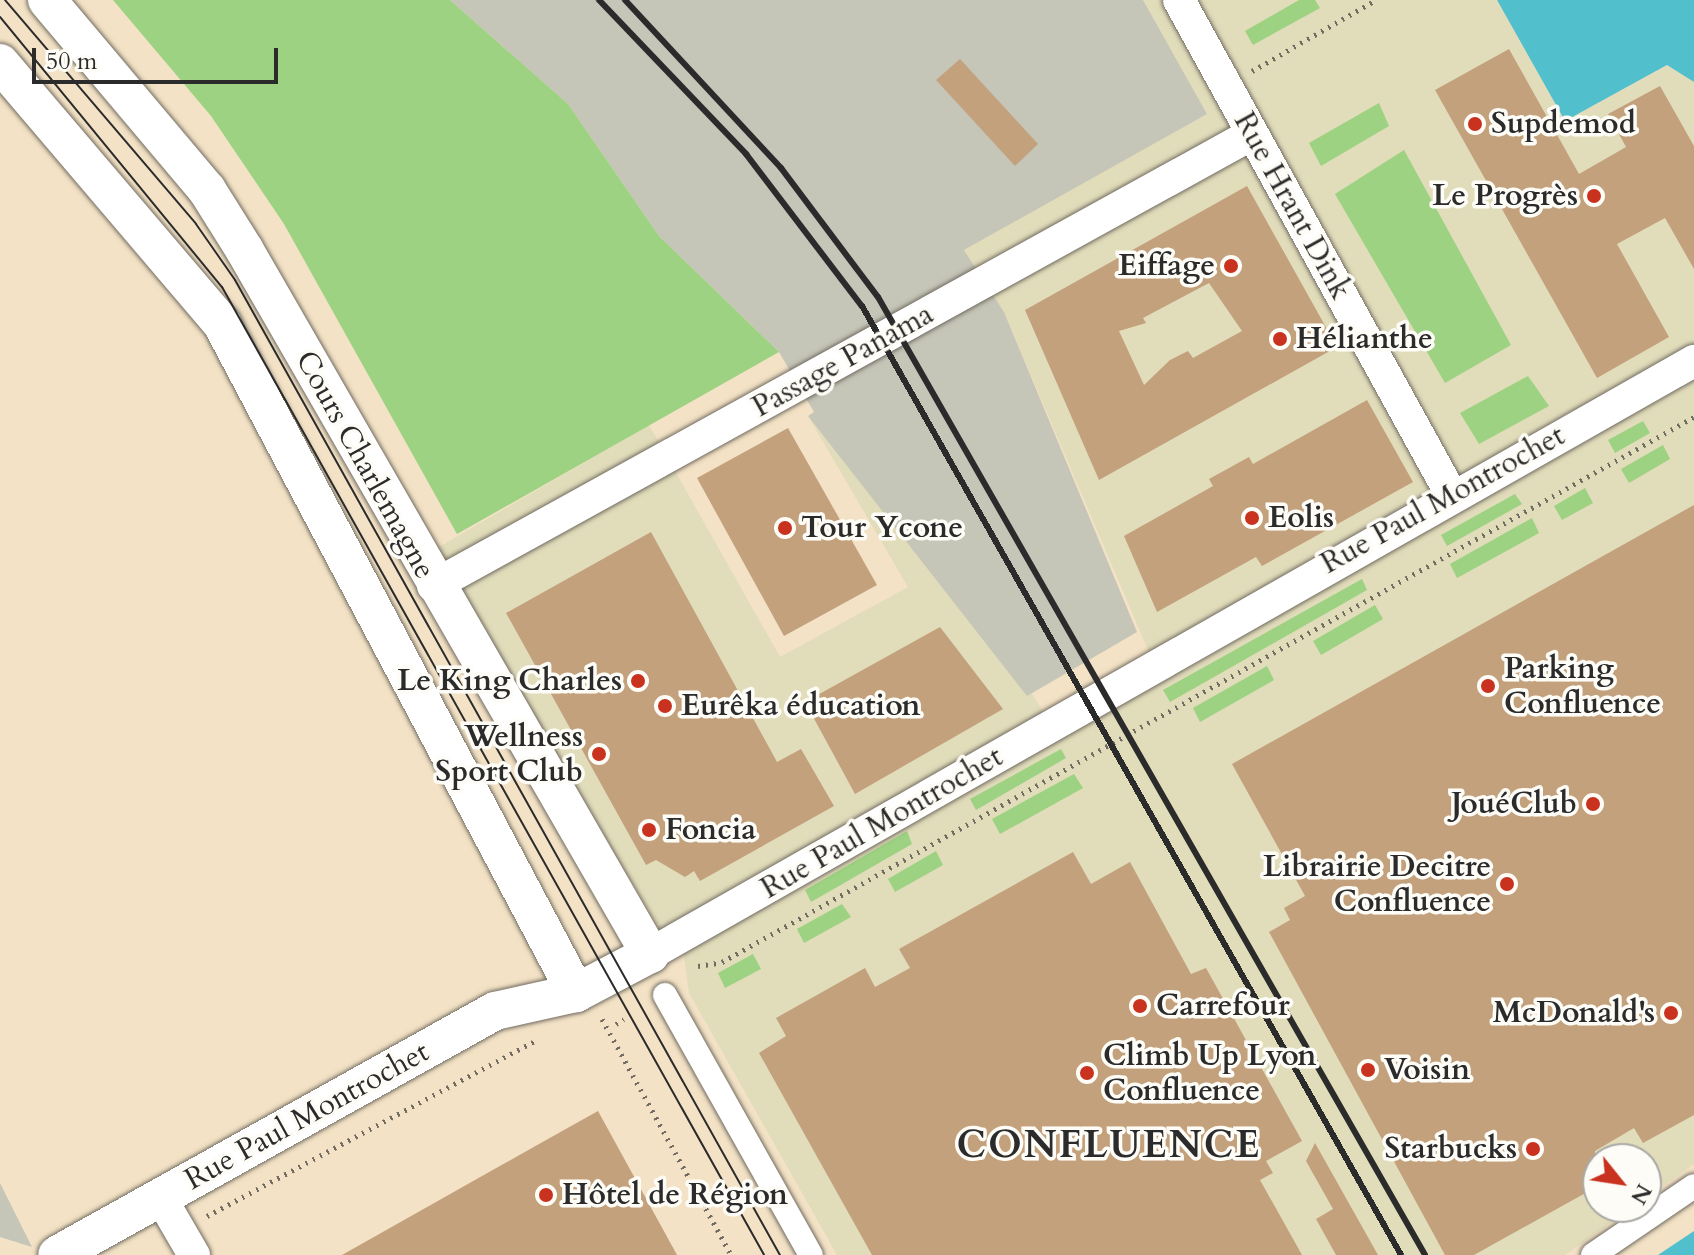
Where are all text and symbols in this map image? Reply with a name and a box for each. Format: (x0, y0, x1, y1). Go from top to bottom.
scale bar (36, 32, 282, 82)
text: 50 m (46, 45, 97, 78)
street label: Rue Hrant Dink (1226, 106, 1358, 306)
place label: Supdemod (1491, 106, 1636, 142)
marker: Supdemod (1466, 115, 1484, 133)
place label: Le Progrès (1432, 178, 1578, 214)
marker: Le Progrès (1585, 187, 1603, 205)
place label: Eiffage (1118, 248, 1215, 284)
marker: Eiffage (1222, 257, 1240, 275)
street label: Passage Panama (746, 296, 940, 426)
place label: Hélianthe (1296, 321, 1433, 357)
marker: Hélianthe (1271, 330, 1289, 348)
street label: Cours Charlemagne (287, 345, 443, 585)
street label: Rue Paul Montrochet (1315, 418, 1571, 582)
place label: Eolis (1268, 500, 1334, 536)
marker: Eolis (1243, 509, 1261, 527)
place label: Tour Ycone (801, 510, 963, 546)
marker: Tour Ycone (776, 519, 794, 537)
place label: Parking Confluence (1504, 651, 1661, 722)
place label: Le King Charles (397, 663, 622, 699)
marker: Le King Charles (629, 672, 647, 690)
marker: Parking Confluence (1479, 677, 1497, 695)
place label: Eurêka éducation (681, 688, 921, 724)
marker: Eurêka éducation (656, 697, 674, 715)
place label: Wellness Sport Club (435, 719, 583, 790)
street label: Rue Paul Montrochet (755, 739, 1009, 907)
marker: Wellness Sport Club (590, 745, 608, 763)
place label: JouéClub (1451, 786, 1577, 822)
marker: JouéClub (1584, 795, 1602, 813)
place label: Foncia (665, 812, 756, 848)
marker: Foncia (640, 821, 658, 839)
place label: Librairie Decitre Confluence (1263, 849, 1491, 920)
marker: Librairie Decitre Confluence (1498, 875, 1516, 893)
place label: Carrefour (1156, 988, 1290, 1024)
place label: McDonald's (1493, 995, 1655, 1031)
marker: Carrefour (1131, 997, 1149, 1015)
marker: McDonald's (1662, 1004, 1680, 1022)
street label: Rue Paul Montrochet (179, 1034, 435, 1198)
place label: Climb Up Lyon Confluence (1103, 1038, 1317, 1108)
place label: Voisin (1384, 1052, 1470, 1088)
marker: Voisin (1359, 1061, 1377, 1079)
marker: Climb Up Lyon Confluence (1078, 1064, 1096, 1082)
district label: CONFLUENCE (957, 1123, 1261, 1169)
place label: Starbucks (1384, 1131, 1517, 1167)
marker: Starbucks (1524, 1140, 1542, 1158)
north arrow (1582, 1143, 1662, 1223)
place label: Hôtel de Région (562, 1177, 788, 1213)
text: N (1623, 1178, 1659, 1210)
marker: Hôtel de Région (537, 1186, 555, 1204)

